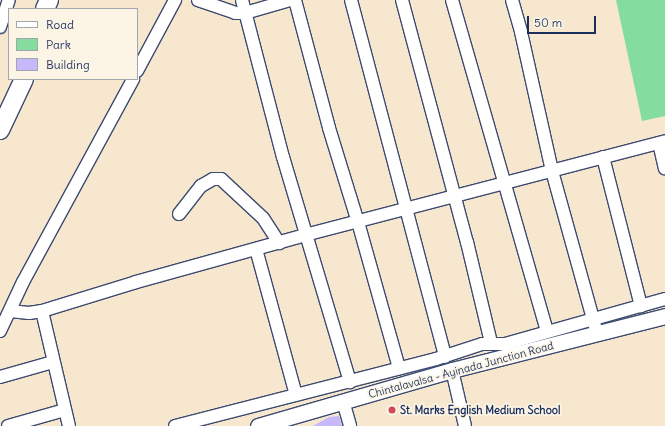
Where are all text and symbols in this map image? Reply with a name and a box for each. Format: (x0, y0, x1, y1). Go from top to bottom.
legend (8, 8, 138, 80)
scale bar (529, 8, 598, 34)
text: 50 m (534, 15, 562, 30)
text: Road (46, 17, 74, 32)
text: Park (46, 37, 71, 52)
text: Building (46, 57, 90, 72)
street label: Chintalavalsa - Ayinada Junction Road (367, 339, 555, 401)
place label: St. Marks English Medium School (400, 403, 560, 417)
marker: St. Marks English Medium School (387, 405, 397, 415)

